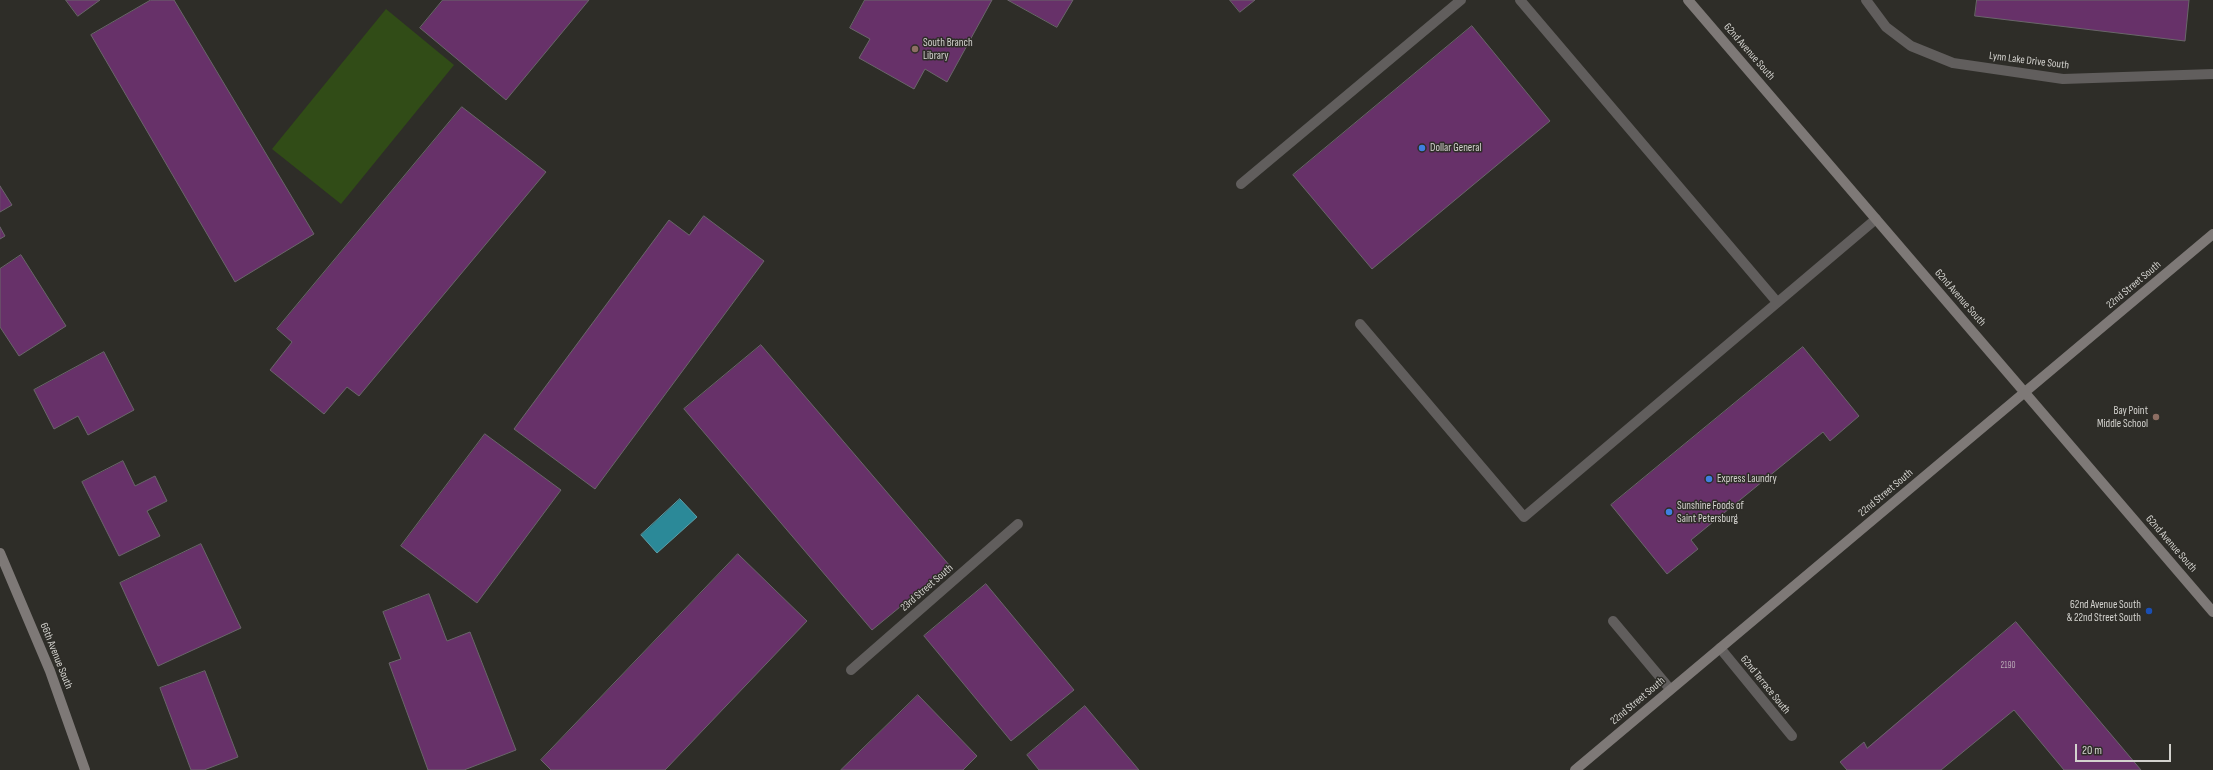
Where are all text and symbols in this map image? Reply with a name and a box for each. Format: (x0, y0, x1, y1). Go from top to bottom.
street label: 62nd Avenue South (1721, 21, 1777, 83)
place label: South Branch Library (923, 36, 973, 62)
marker: South Branch Library (910, 44, 920, 54)
street label: Lynn Lake Drive South (1988, 50, 2070, 72)
place label: Dollar General (1430, 141, 1482, 155)
marker: Dollar General (1417, 143, 1427, 153)
street label: 22nd Street South (2104, 258, 2164, 312)
street label: 62nd Avenue South (1932, 267, 1988, 329)
place label: Bay Point Middle School (2097, 404, 2148, 430)
marker: Bay Point Middle School (2151, 412, 2161, 422)
street label: 22nd Street South (1856, 466, 1916, 520)
place label: Express Laundry (1717, 472, 1777, 486)
marker: Express Laundry (1704, 474, 1714, 484)
place label: Sunshine Foods of Saint Petersburg (1677, 499, 1744, 525)
marker: Sunshine Foods of Saint Petersburg (1664, 507, 1674, 517)
street label: 62nd Avenue South (2143, 513, 2199, 575)
street label: 23rd Street South (898, 562, 956, 614)
place label: 62nd Avenue South & 22nd Street South (2067, 598, 2141, 624)
marker: 62nd Avenue South & 22nd Street South (2144, 606, 2154, 616)
street label: 66th Avenue South (37, 621, 75, 691)
street label: 62nd Terrace South (1737, 653, 1793, 717)
house number: 2190 (2001, 661, 2015, 671)
street label: 22nd Street South (1608, 674, 1668, 728)
scale bar (2077, 736, 2173, 762)
text: 20 m (2082, 743, 2102, 758)

